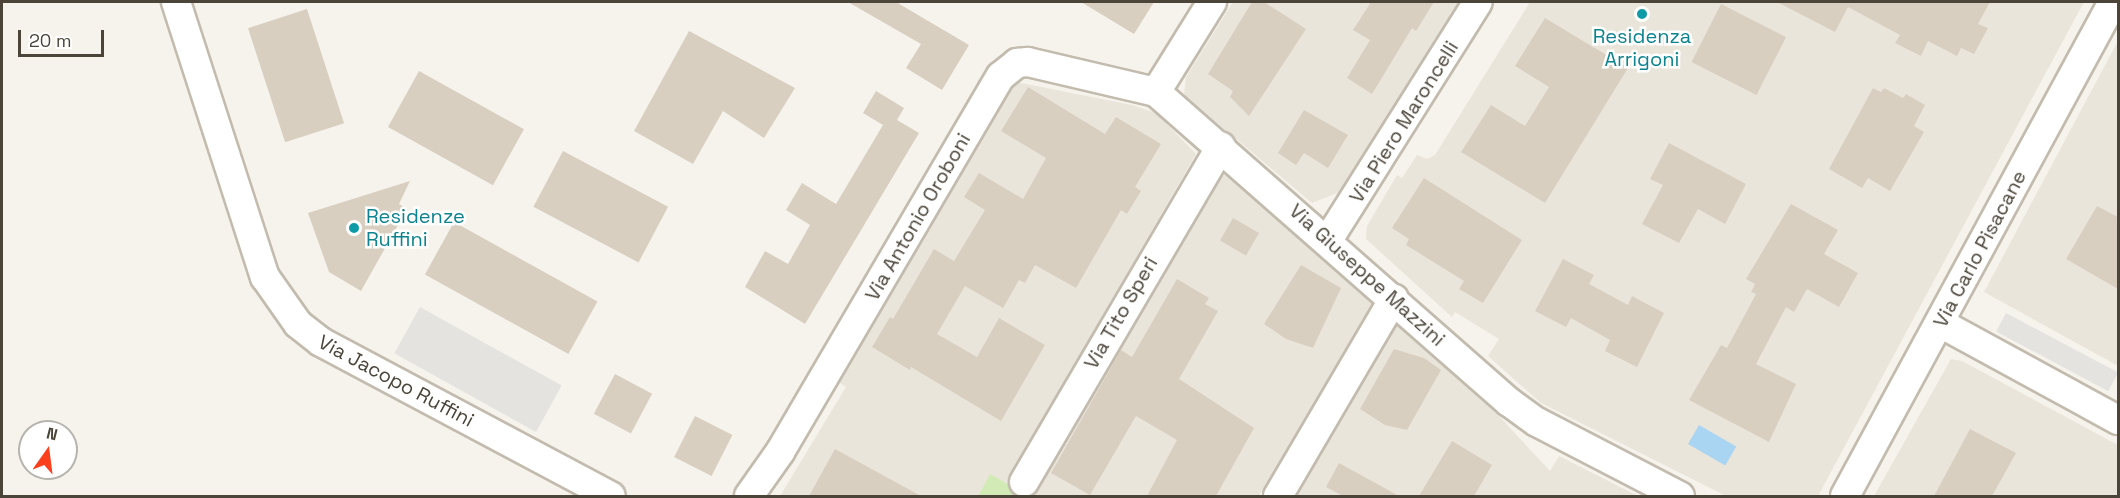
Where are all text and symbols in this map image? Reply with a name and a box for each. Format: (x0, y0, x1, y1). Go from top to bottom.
marker: Residenza Arrigoni (1635, 7, 1649, 21)
scale bar (21, 18, 106, 56)
place label: Residenza Arrigoni (1593, 24, 1691, 71)
text: 20 m (29, 29, 72, 52)
street label: Via Piero Maroncelli (1344, 37, 1464, 207)
street label: Via Antonio Oroboni (860, 129, 976, 305)
street label: Via Carlo Pisacane (1928, 166, 2032, 332)
street label: Via Giuseppe Mazzini (1284, 199, 1450, 351)
place label: Residenze Ruffini (366, 204, 465, 251)
marker: Residenze Ruffini (347, 221, 361, 235)
street label: Via Tito Speri (1079, 252, 1163, 374)
street label: Via Jacopo Ruffini (314, 330, 478, 432)
north arrow (18, 420, 78, 480)
text: N (44, 423, 60, 445)

